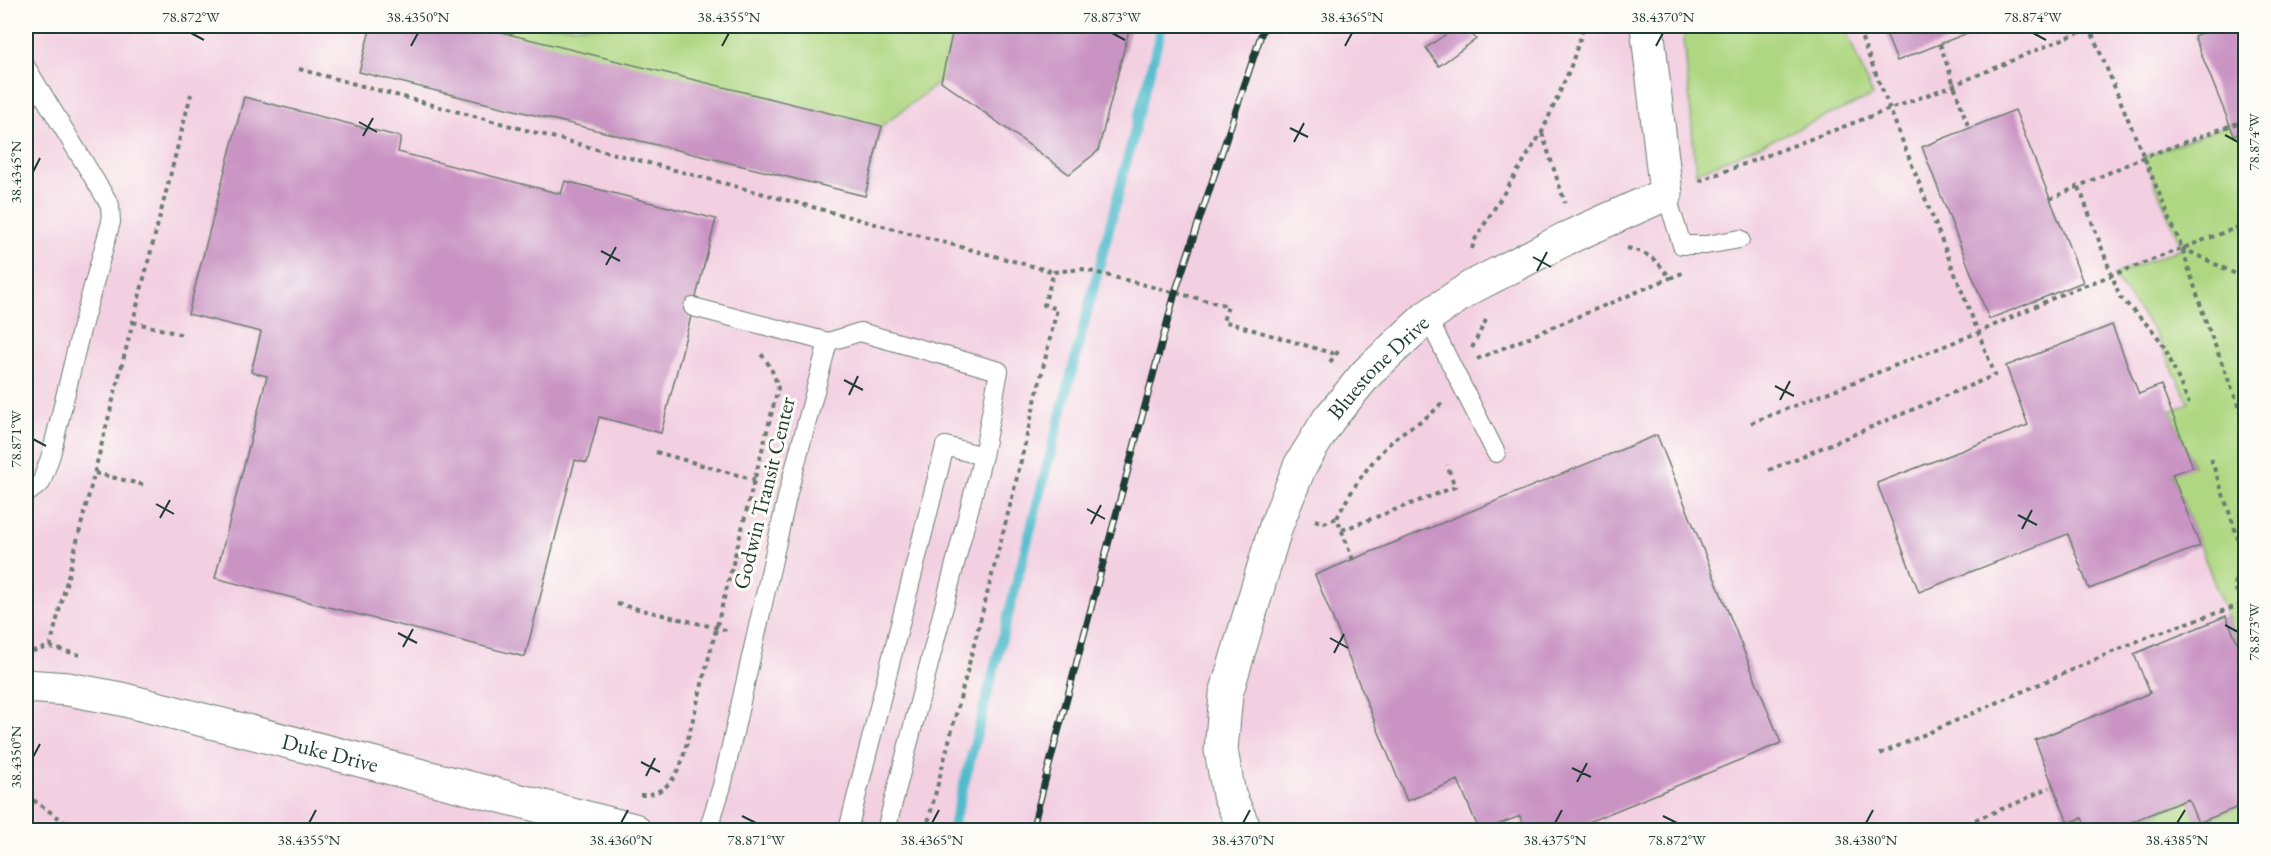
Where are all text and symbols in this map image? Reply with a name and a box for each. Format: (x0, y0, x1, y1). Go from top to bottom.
text: 78.872°W (162, 7, 220, 26)
text: 38.4350°N (387, 7, 450, 26)
text: 38.4355°N (698, 7, 761, 26)
text: 78.873°W (1083, 7, 1141, 26)
text: 38.4365°N (1321, 7, 1384, 26)
text: 38.4370°N (1632, 7, 1695, 26)
text: 78.874°W (2004, 7, 2062, 26)
text: 78.874°W (2244, 113, 2263, 171)
text: 38.4345°N (6, 140, 25, 203)
street label: Bluestone Drive (1320, 308, 1435, 425)
street label: Godwin Transit Center (726, 393, 802, 592)
text: 78.871°W (6, 410, 25, 468)
text: 78.873°W (2244, 603, 2263, 661)
text: 38.4350°N (6, 725, 25, 788)
street label: Duke Drive (279, 726, 382, 779)
text: 38.4355°N (278, 830, 341, 849)
text: 38.4360°N (590, 830, 653, 849)
text: 78.871°W (727, 830, 785, 849)
text: 38.4365°N (901, 830, 964, 849)
text: 38.4370°N (1212, 830, 1275, 849)
text: 38.4375°N (1524, 830, 1587, 849)
text: 78.872°W (1648, 830, 1706, 849)
text: 38.4380°N (1835, 830, 1898, 849)
text: 38.4385°N (2146, 830, 2209, 849)

